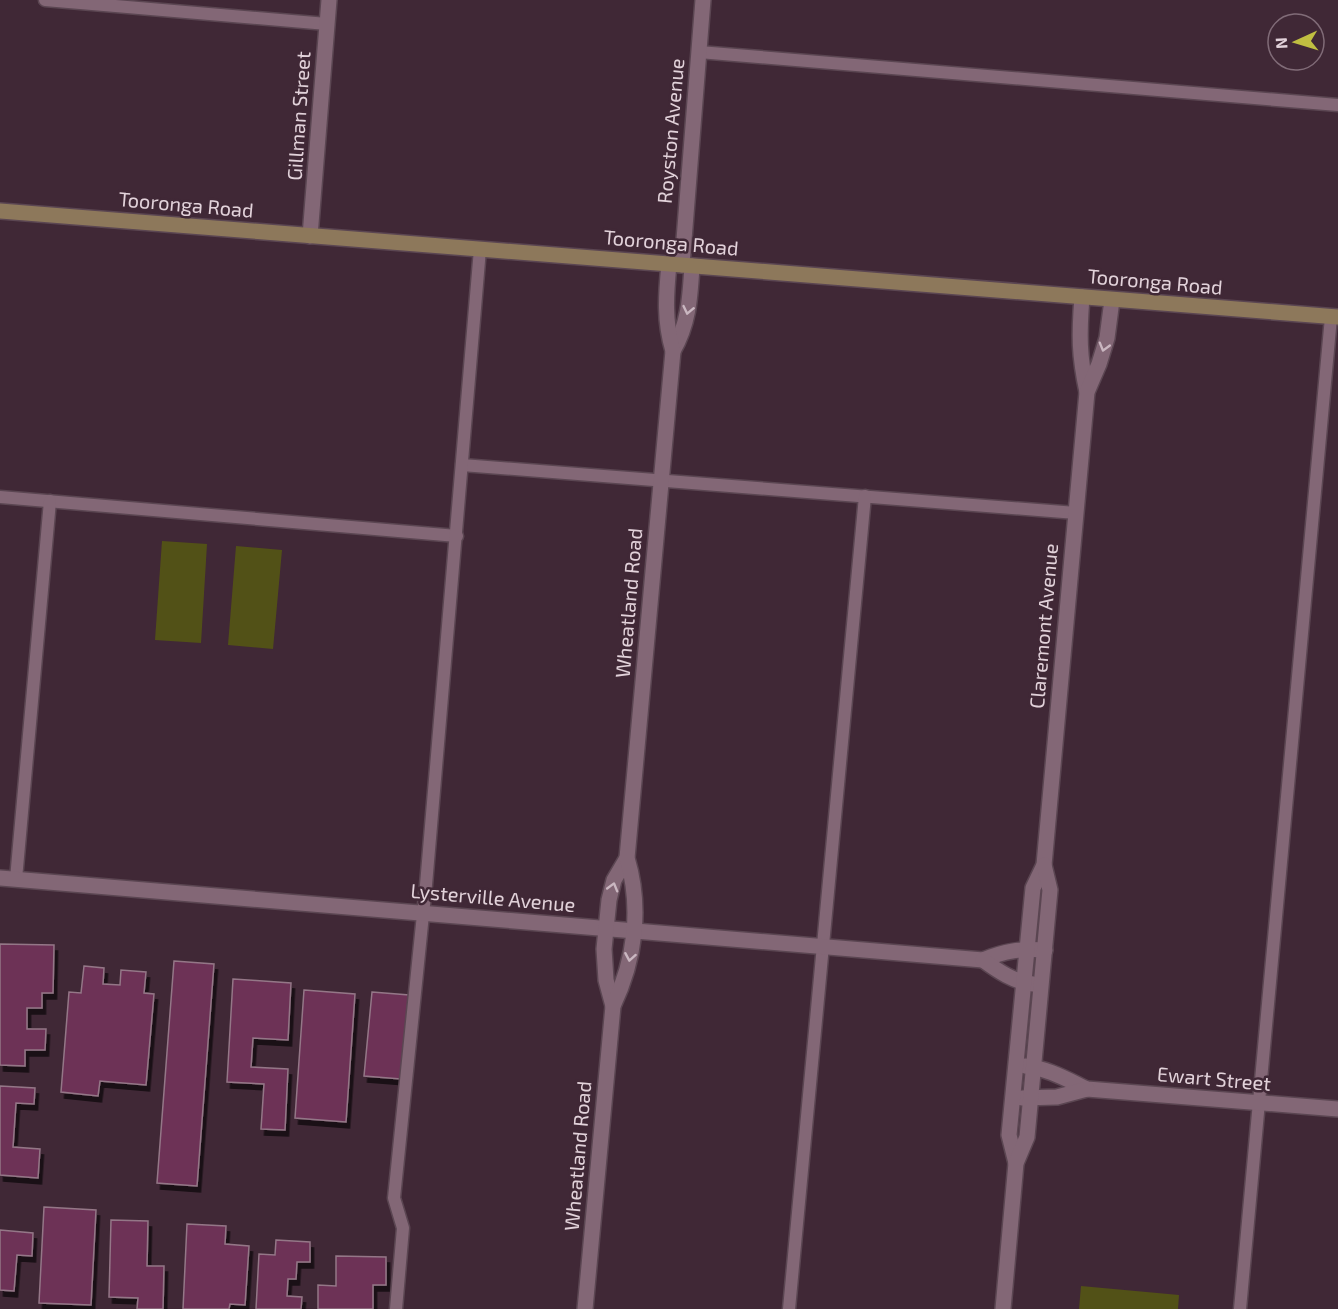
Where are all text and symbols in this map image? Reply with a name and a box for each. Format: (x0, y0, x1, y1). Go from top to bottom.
north arrow (1266, 12, 1326, 72)
text: N (1271, 37, 1290, 50)
street label: Gillman Street (282, 50, 315, 181)
street label: Royston Avenue (652, 57, 688, 205)
street label: Tooronga Road (118, 186, 255, 222)
street label: Tooronga Road (603, 224, 740, 260)
street label: Tooronga Road (1087, 263, 1224, 299)
one-way arrow (682, 305, 695, 315)
one-way arrow (1099, 341, 1111, 352)
street label: Wheatland Road (609, 527, 647, 679)
street label: Claremont Avenue (1024, 542, 1062, 710)
street label: Lysterville Avenue (410, 878, 576, 916)
one-way arrow (606, 882, 618, 893)
one-way arrow (624, 952, 637, 962)
street label: Ewart Street (1156, 1061, 1272, 1095)
street label: Wheatland Road (558, 1080, 596, 1232)

